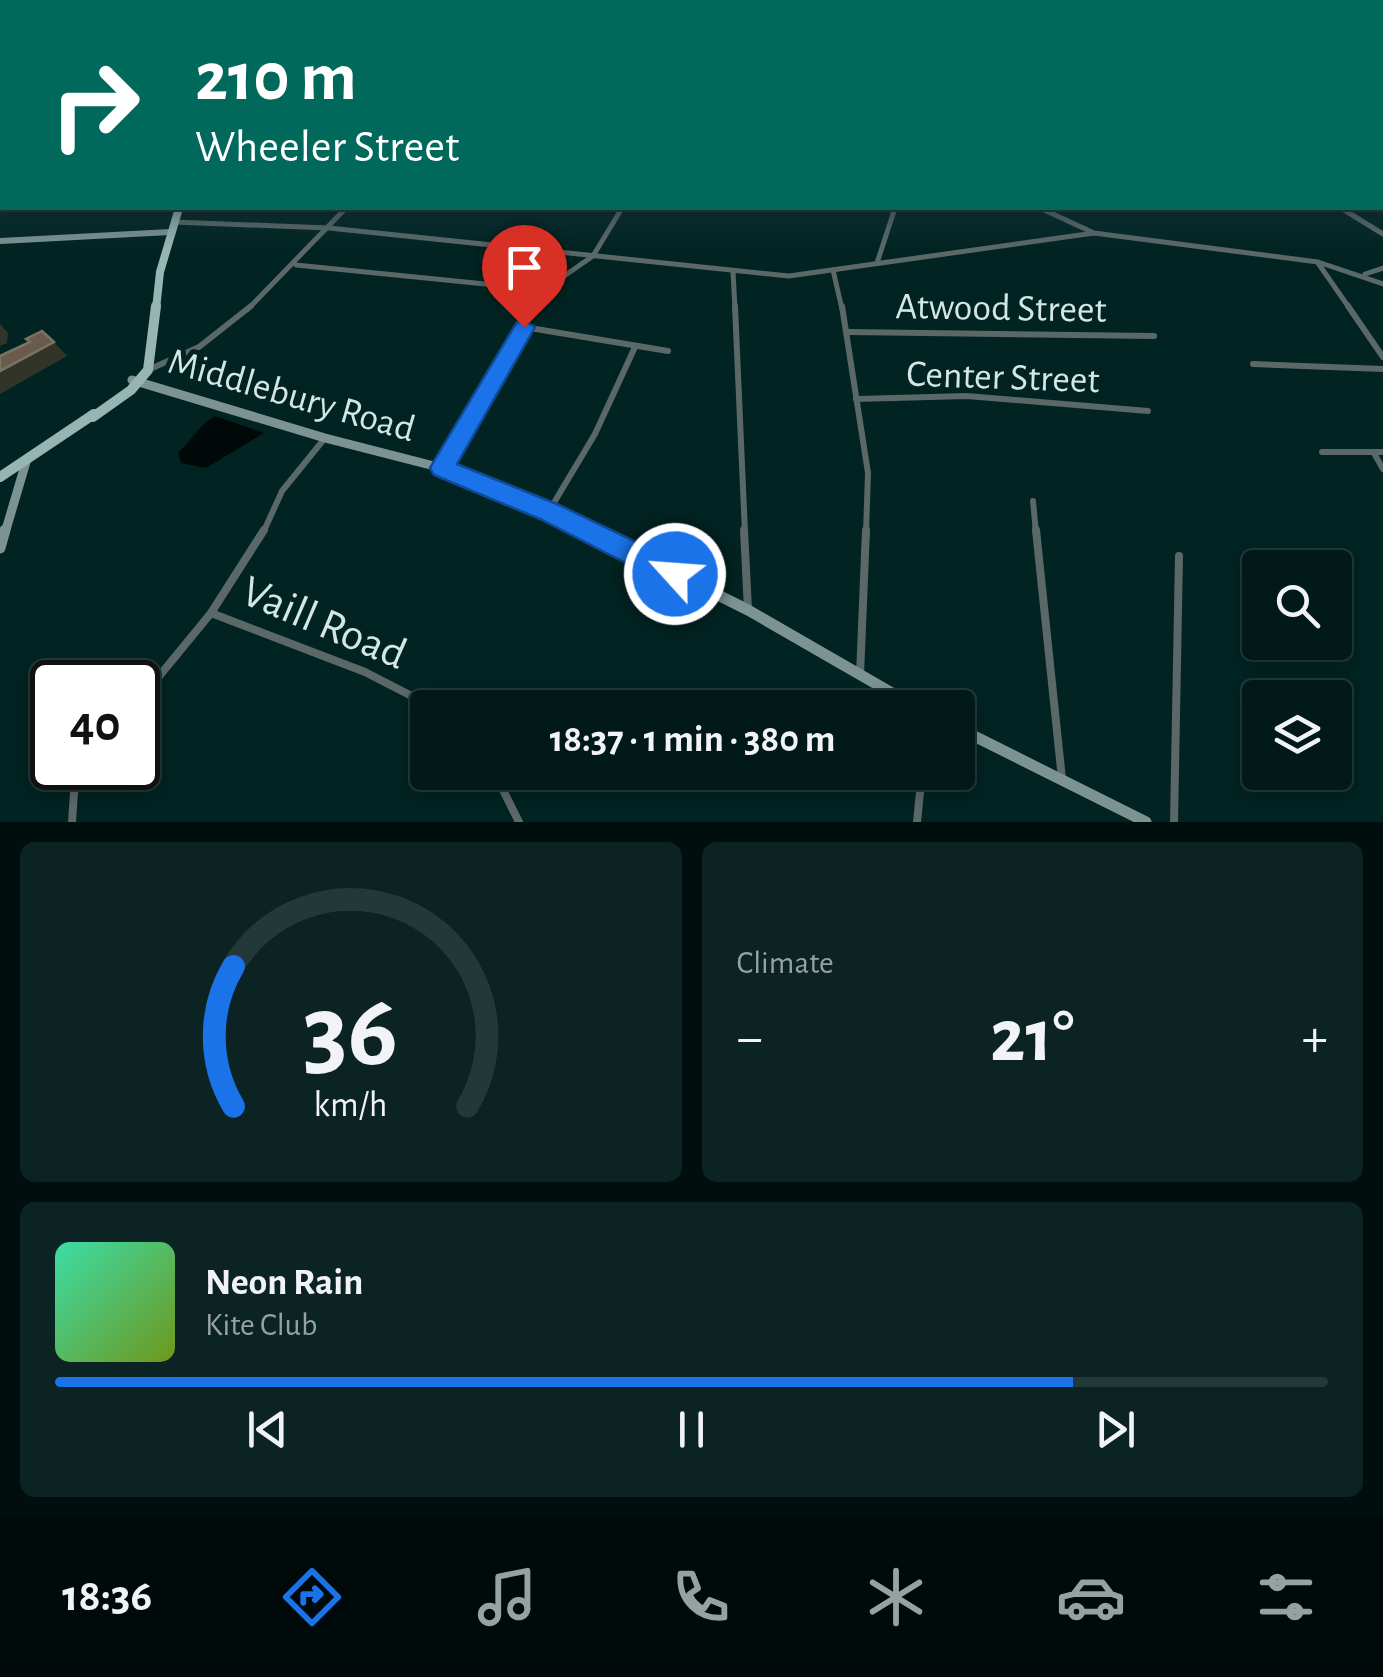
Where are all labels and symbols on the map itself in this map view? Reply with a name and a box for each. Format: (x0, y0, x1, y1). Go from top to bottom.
pin (482, 225, 567, 328)
street label: Atwood Street (895, 288, 1107, 330)
street label: Middlebury Road (164, 343, 419, 449)
street label: Center Street (906, 356, 1100, 400)
position arrow (623, 522, 727, 626)
street label: Vaill Road (235, 569, 413, 678)
speed limit sign: 40 (30, 660, 160, 790)

